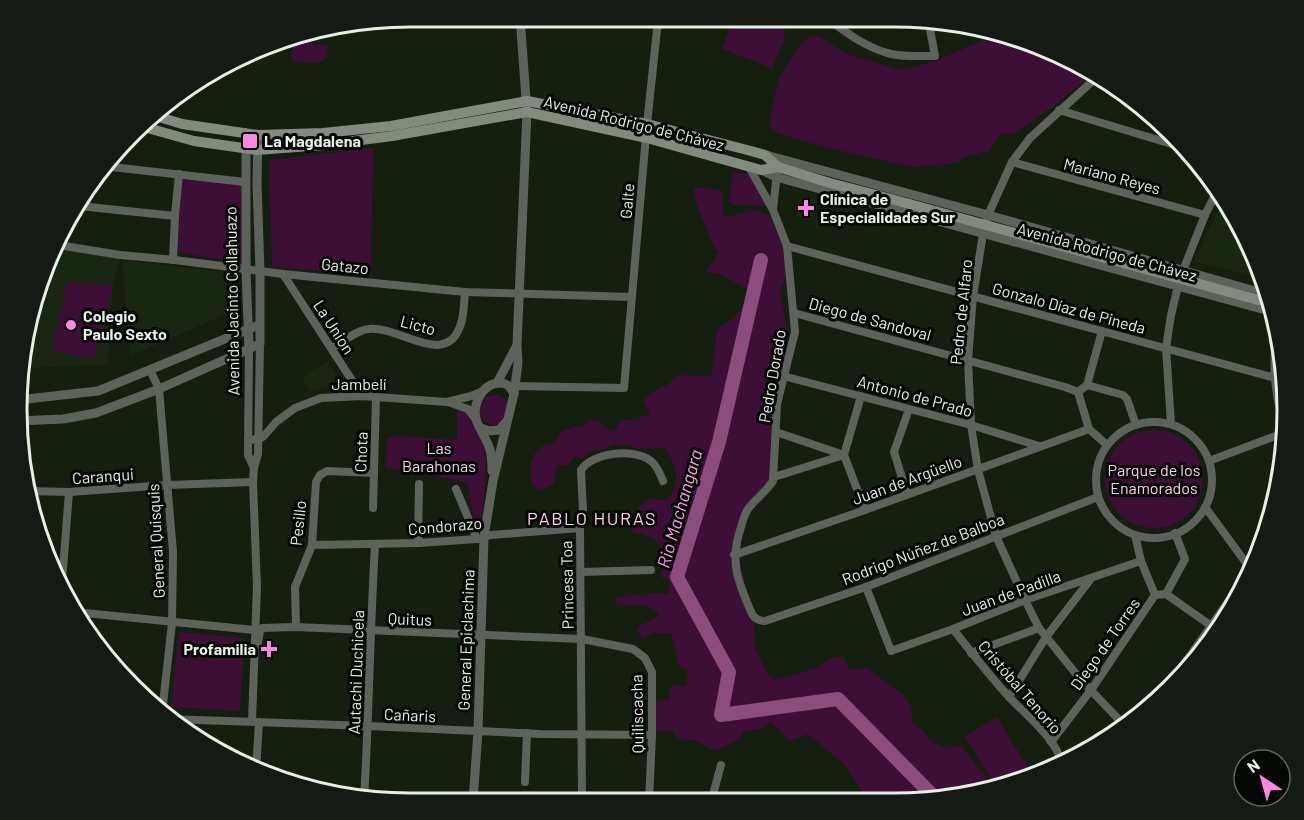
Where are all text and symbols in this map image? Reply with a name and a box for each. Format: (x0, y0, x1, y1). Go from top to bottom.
street label: Avenida Rodrigo de Chávez (542, 91, 726, 154)
place label: La Magdalena (264, 131, 361, 150)
marker: La Magdalena (241, 132, 259, 150)
street label: Mariano Reyes (1062, 153, 1163, 198)
street label: Galte (615, 182, 638, 220)
place label: Clínica de Especialidades Sur (820, 189, 955, 226)
marker: Clínica de Especialidades Sur (797, 199, 815, 217)
street label: Avenida Jacinto Collahuazo (220, 206, 243, 396)
street label: Avenida Rodrigo de Chávez (1015, 218, 1199, 285)
street label: Gatazo (320, 254, 370, 277)
street label: Pedro de Alfaro (946, 258, 975, 366)
street label: Gonzalo Díaz de Pineda (990, 278, 1148, 337)
street label: Diego de Sandoval (807, 293, 933, 344)
street label: La Union (310, 296, 359, 357)
place label: Colegio Paulo Sexto (83, 306, 167, 343)
street label: Licto (398, 311, 438, 338)
marker: Colegio Paulo Sexto (64, 318, 78, 332)
street label: Pedro Dorado (754, 328, 789, 424)
street label: Antonio de Prado (855, 371, 975, 420)
street label: Jambelí (332, 374, 387, 393)
street label: Chota (350, 431, 371, 473)
park label: Las Barahonas (402, 438, 476, 475)
water label: Rio Machangara (652, 447, 706, 570)
street label: Juan de Argüello (849, 451, 964, 508)
park label: Parque de los Enamorados (1108, 460, 1200, 497)
street label: Caranqui (71, 464, 134, 487)
street label: General Quisquis (143, 483, 168, 599)
street label: Pesillo (286, 499, 309, 547)
district label: PABLO HURAS (527, 507, 657, 529)
street label: Rodrigo Núñez de Balboa (839, 509, 1007, 588)
street label: Condorazo (407, 513, 483, 538)
street label: Princesa Toa (556, 541, 577, 629)
street label: Juan de Padilla (959, 566, 1063, 619)
street label: General Epiclachima (454, 569, 477, 711)
street label: Diego de Torres (1066, 594, 1143, 693)
street label: Quitus (388, 608, 432, 629)
street label: Autachi Duchicela (344, 609, 367, 734)
street label: Cristóbal Tenorio (975, 636, 1066, 737)
place label: Profamilia (183, 639, 256, 658)
marker: Profamilia (260, 640, 278, 658)
street label: Quiliscacha (626, 674, 647, 754)
street label: Cañaris (383, 704, 437, 725)
north arrow (1232, 748, 1292, 808)
text: N (1243, 755, 1263, 776)

